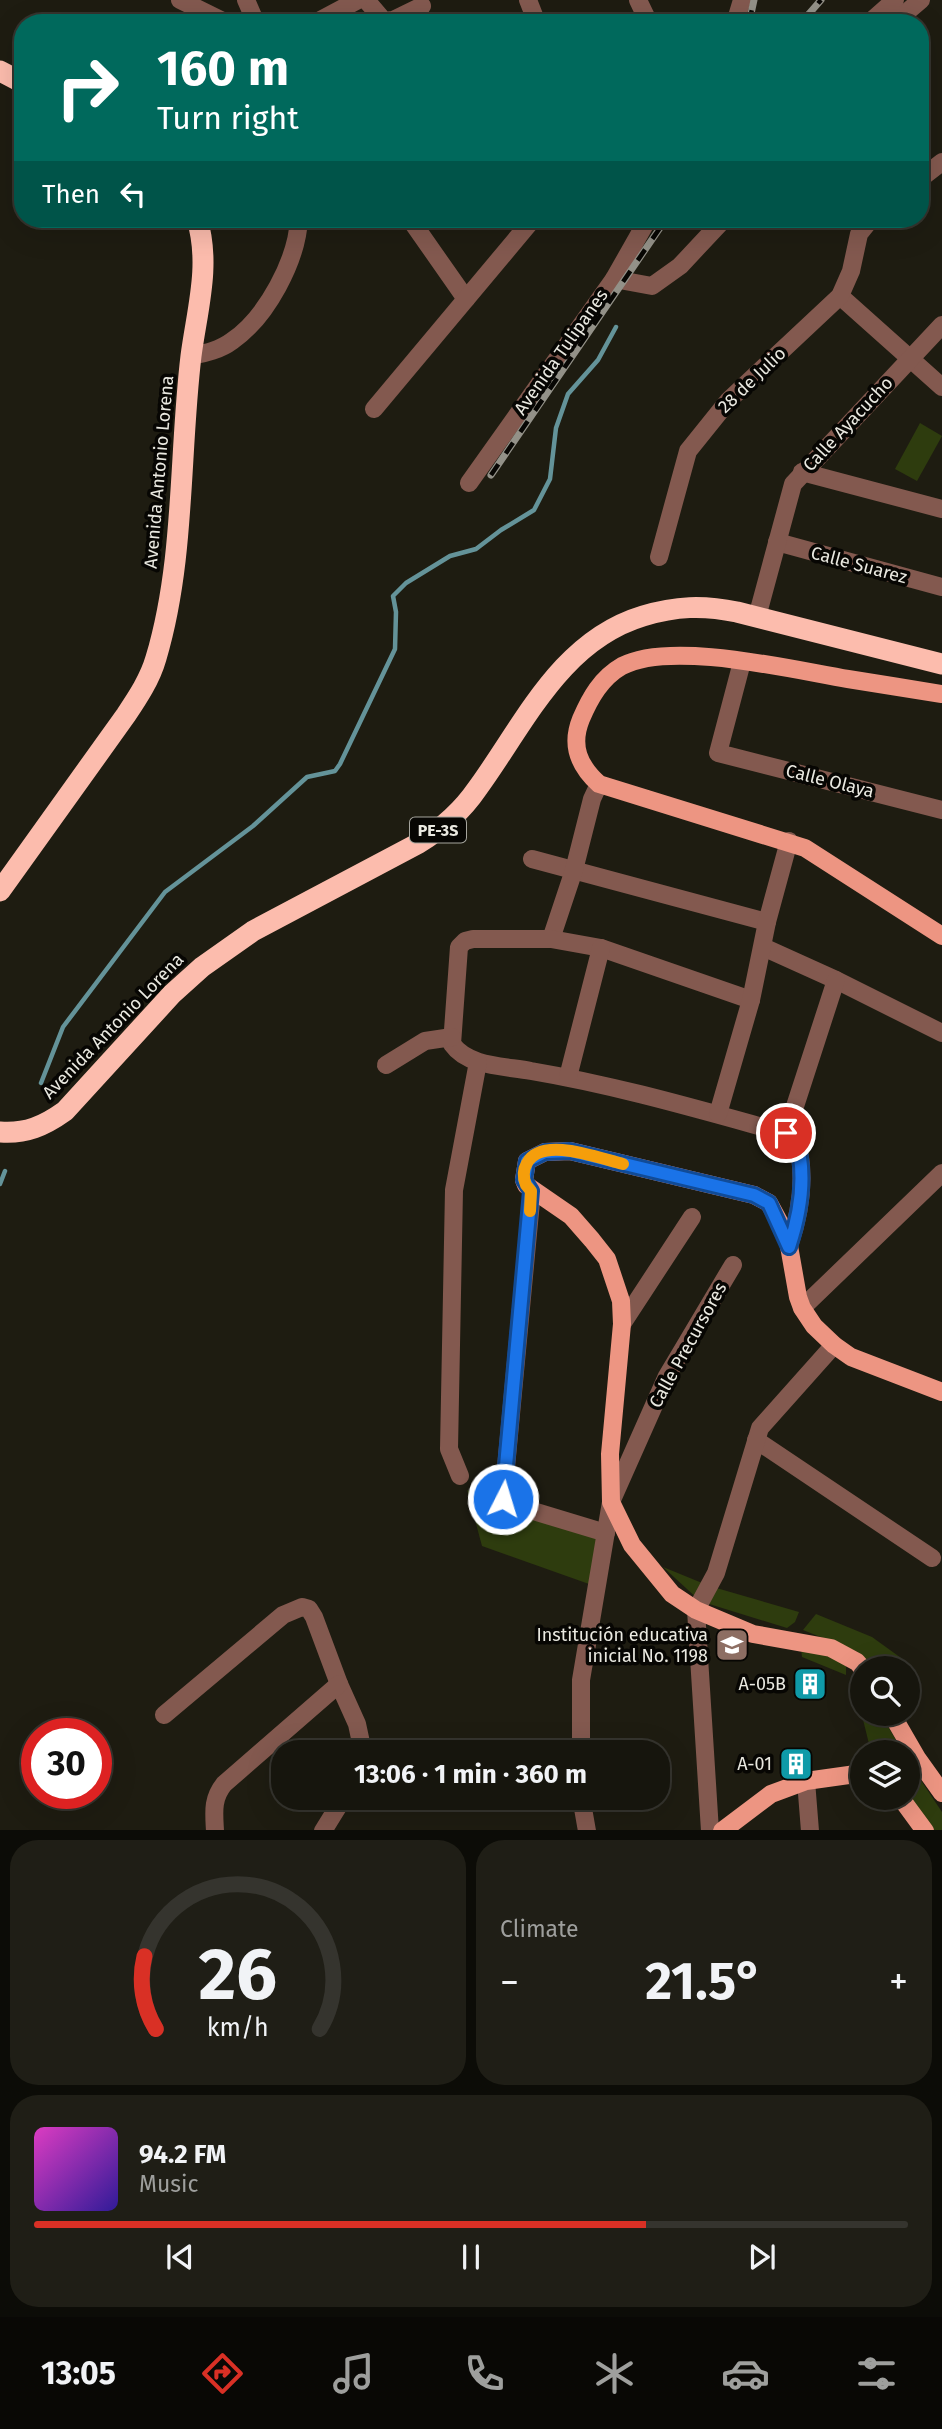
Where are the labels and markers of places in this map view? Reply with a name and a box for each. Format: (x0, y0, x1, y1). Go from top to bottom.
pin (756, 1103, 816, 1163)
place label: Institución educativa inicial No. 1198 (536, 1624, 708, 1667)
school or university icon: Institución educativa inicial No. 1198 (713, 1626, 751, 1664)
building icon: A-05B (791, 1665, 829, 1703)
place label: A-05B (739, 1673, 786, 1695)
building icon: A-01 (777, 1745, 815, 1783)
place label: A-01 (737, 1753, 772, 1775)

